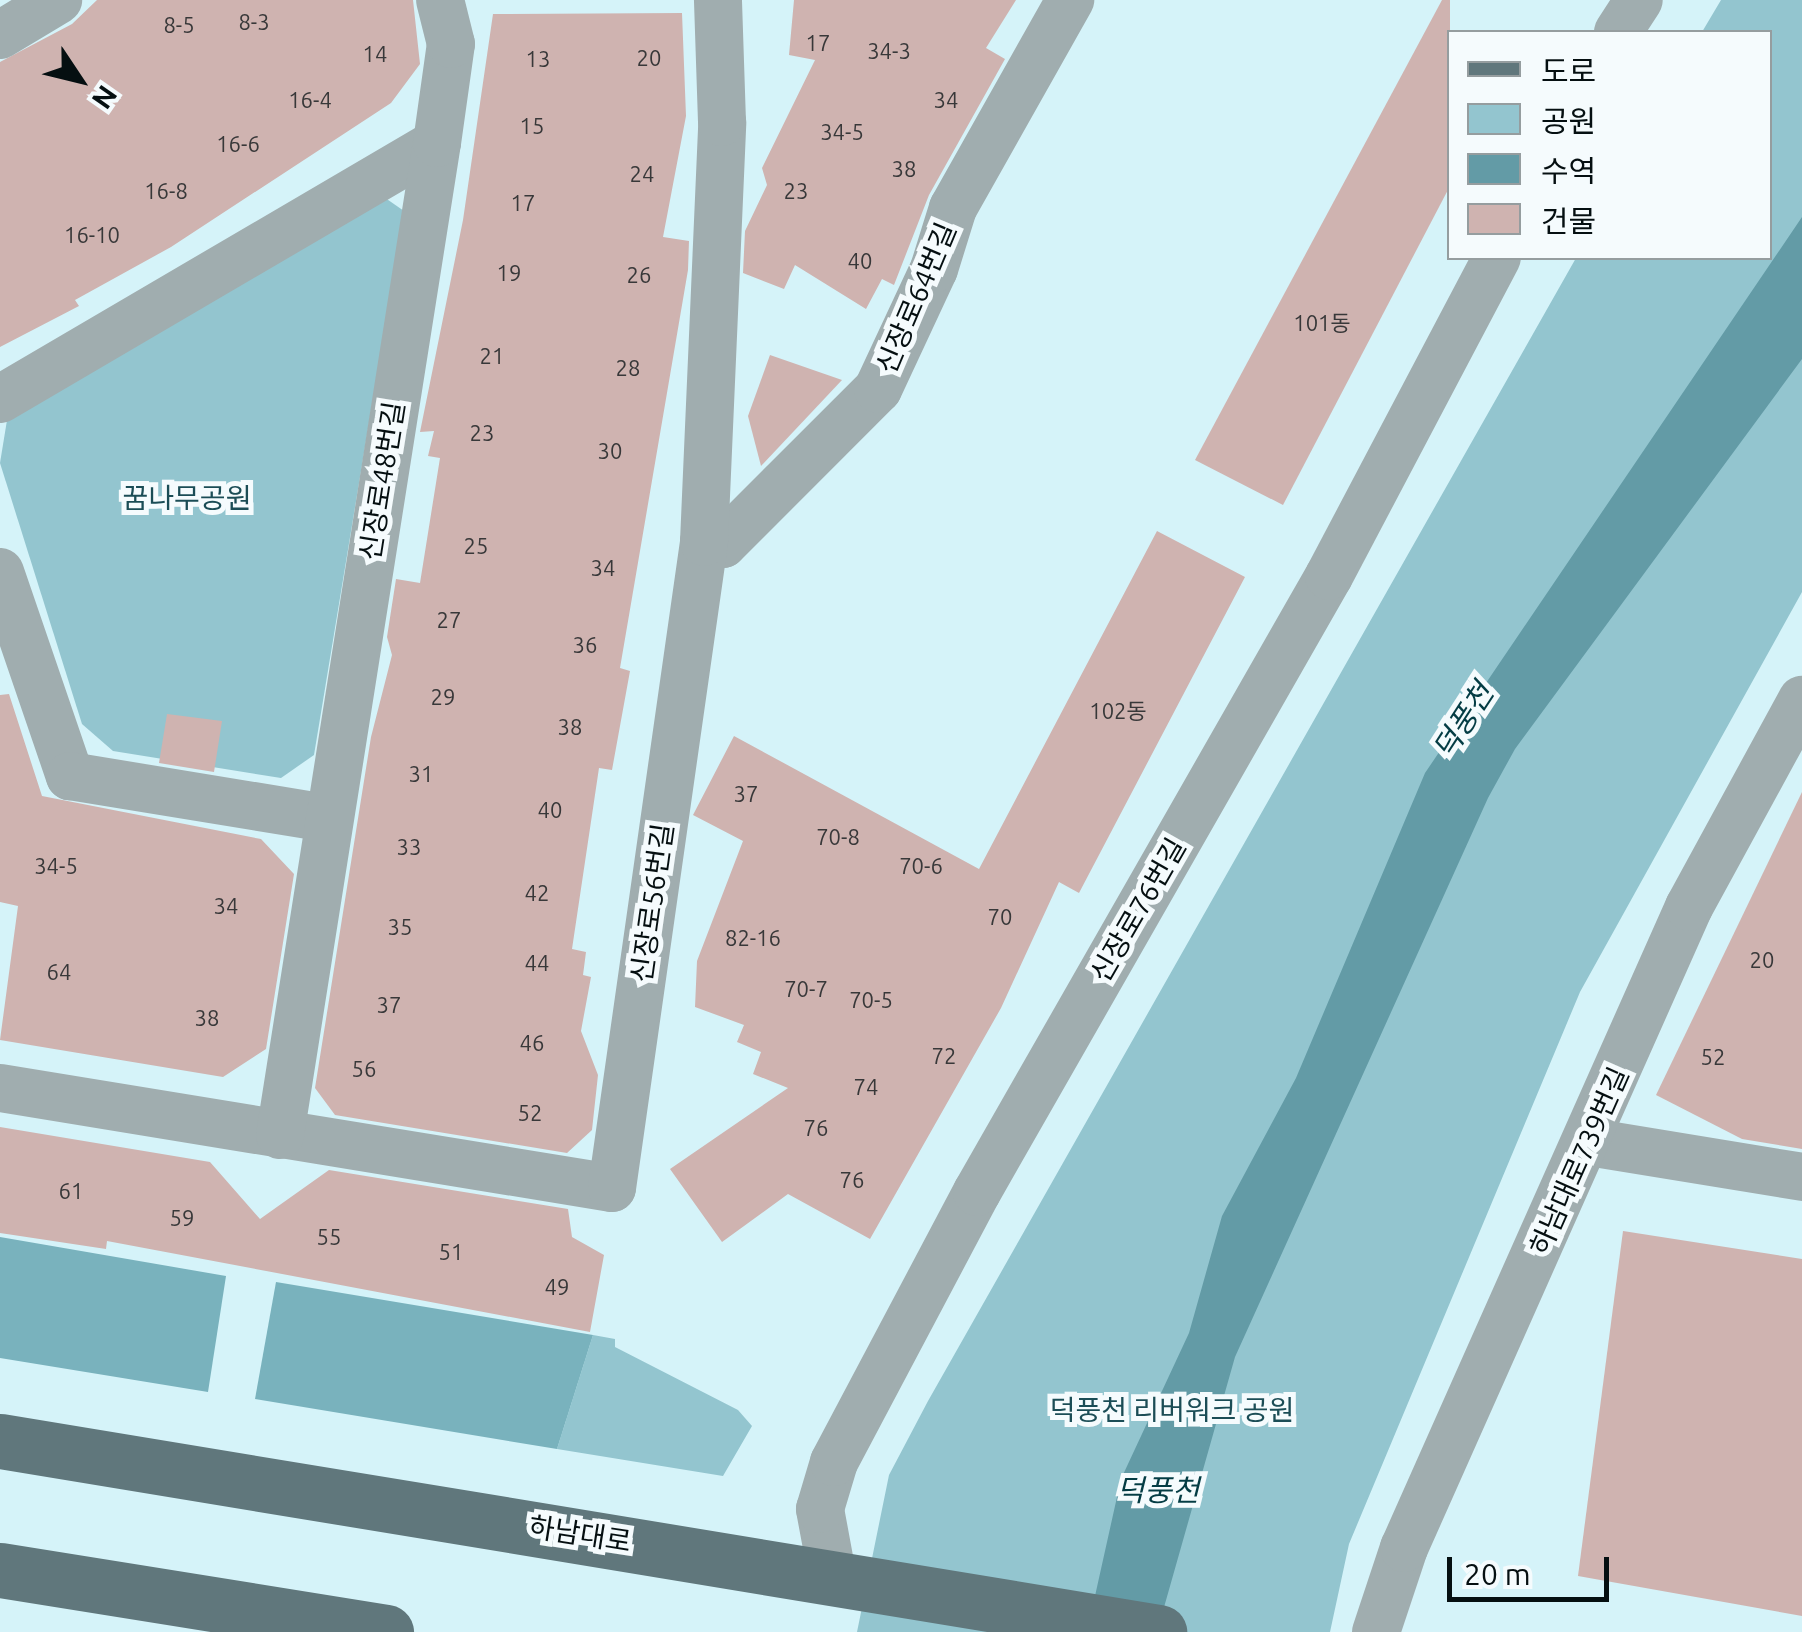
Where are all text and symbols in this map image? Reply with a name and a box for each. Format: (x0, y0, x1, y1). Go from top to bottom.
house number: 8-3 (238, 9, 270, 35)
house number: 8-5 (163, 12, 195, 38)
north arrow (30, 30, 130, 130)
house number: 17 (806, 30, 830, 56)
legend (1447, 30, 1772, 260)
house number: 34-3 (867, 38, 911, 64)
house number: 14 (363, 41, 387, 67)
house number: 20 (637, 45, 661, 71)
house number: 13 (526, 46, 550, 72)
text: 도로 (1541, 54, 1596, 88)
text: N (86, 80, 124, 115)
house number: 16-4 (288, 87, 332, 113)
house number: 34 (934, 87, 958, 113)
text: 공원 (1541, 104, 1596, 138)
house number: 15 (520, 113, 544, 139)
house number: 34-5 (820, 119, 864, 145)
house number: 16-6 (216, 131, 260, 157)
text: 수역 (1541, 154, 1596, 188)
house number: 38 (892, 156, 916, 182)
house number: 24 (630, 161, 654, 187)
house number: 16-8 (144, 178, 188, 204)
house number: 23 (784, 178, 808, 204)
house number: 17 (511, 190, 535, 216)
text: 건물 (1541, 204, 1596, 238)
street label: 신장로64번길 (869, 218, 963, 378)
house number: 16-10 (64, 222, 120, 248)
house number: 40 (848, 248, 872, 274)
house number: 19 (497, 260, 521, 286)
house number: 26 (627, 262, 651, 288)
house number: 101동 (1293, 310, 1351, 336)
house number: 21 (480, 343, 504, 369)
house number: 28 (616, 355, 640, 381)
street label: 신장로48번길 (353, 399, 411, 563)
house number: 23 (470, 420, 494, 446)
house number: 30 (598, 438, 622, 464)
park label: 꿈나무공원 (123, 481, 251, 515)
house number: 25 (464, 533, 488, 559)
house number: 34 (591, 555, 615, 581)
house number: 27 (437, 607, 461, 633)
house number: 36 (573, 632, 597, 658)
water label: 덕풍천 (1425, 676, 1501, 766)
house number: 29 (431, 684, 455, 710)
house number: 102동 (1089, 698, 1147, 724)
house number: 38 (558, 714, 582, 740)
house number: 31 (409, 761, 433, 787)
house number: 37 (734, 781, 758, 807)
house number: 40 (538, 797, 562, 823)
street label: 신장로56번길 (624, 821, 680, 985)
house number: 70-8 (816, 824, 860, 850)
street label: 신장로76번길 (1083, 832, 1193, 988)
house number: 33 (397, 834, 421, 860)
house number: 34-5 (34, 853, 78, 879)
house number: 70-6 (899, 853, 943, 879)
house number: 42 (525, 880, 549, 906)
house number: 34 (214, 893, 238, 919)
house number: 70 (988, 904, 1012, 930)
house number: 35 (388, 914, 412, 940)
house number: 82-16 (725, 925, 781, 951)
house number: 20 (1750, 947, 1774, 973)
house number: 44 (525, 950, 549, 976)
house number: 64 (47, 959, 71, 985)
house number: 70-7 (784, 976, 828, 1002)
house number: 70-5 (849, 987, 893, 1013)
house number: 37 (377, 992, 401, 1018)
house number: 38 (195, 1005, 219, 1031)
house number: 46 (520, 1030, 544, 1056)
house number: 72 (932, 1043, 956, 1069)
house number: 52 (1701, 1044, 1725, 1070)
house number: 56 (352, 1056, 376, 1082)
street label: 하남대로739번길 (1523, 1062, 1635, 1260)
house number: 74 (854, 1074, 878, 1100)
house number: 52 (518, 1100, 542, 1126)
house number: 76 (804, 1115, 828, 1141)
house number: 76 (840, 1167, 864, 1193)
house number: 61 (59, 1178, 83, 1204)
house number: 59 (170, 1205, 194, 1231)
house number: 55 (317, 1224, 341, 1250)
house number: 51 (439, 1239, 463, 1265)
house number: 49 (545, 1274, 569, 1300)
park label: 덕풍천 리버워크 공원 (1050, 1393, 1294, 1427)
water label: 덕풍천 (1117, 1472, 1199, 1508)
street label: 하남대로 (526, 1509, 634, 1559)
scale bar (1452, 1537, 1614, 1599)
text: 20 m (1464, 1557, 1531, 1591)

